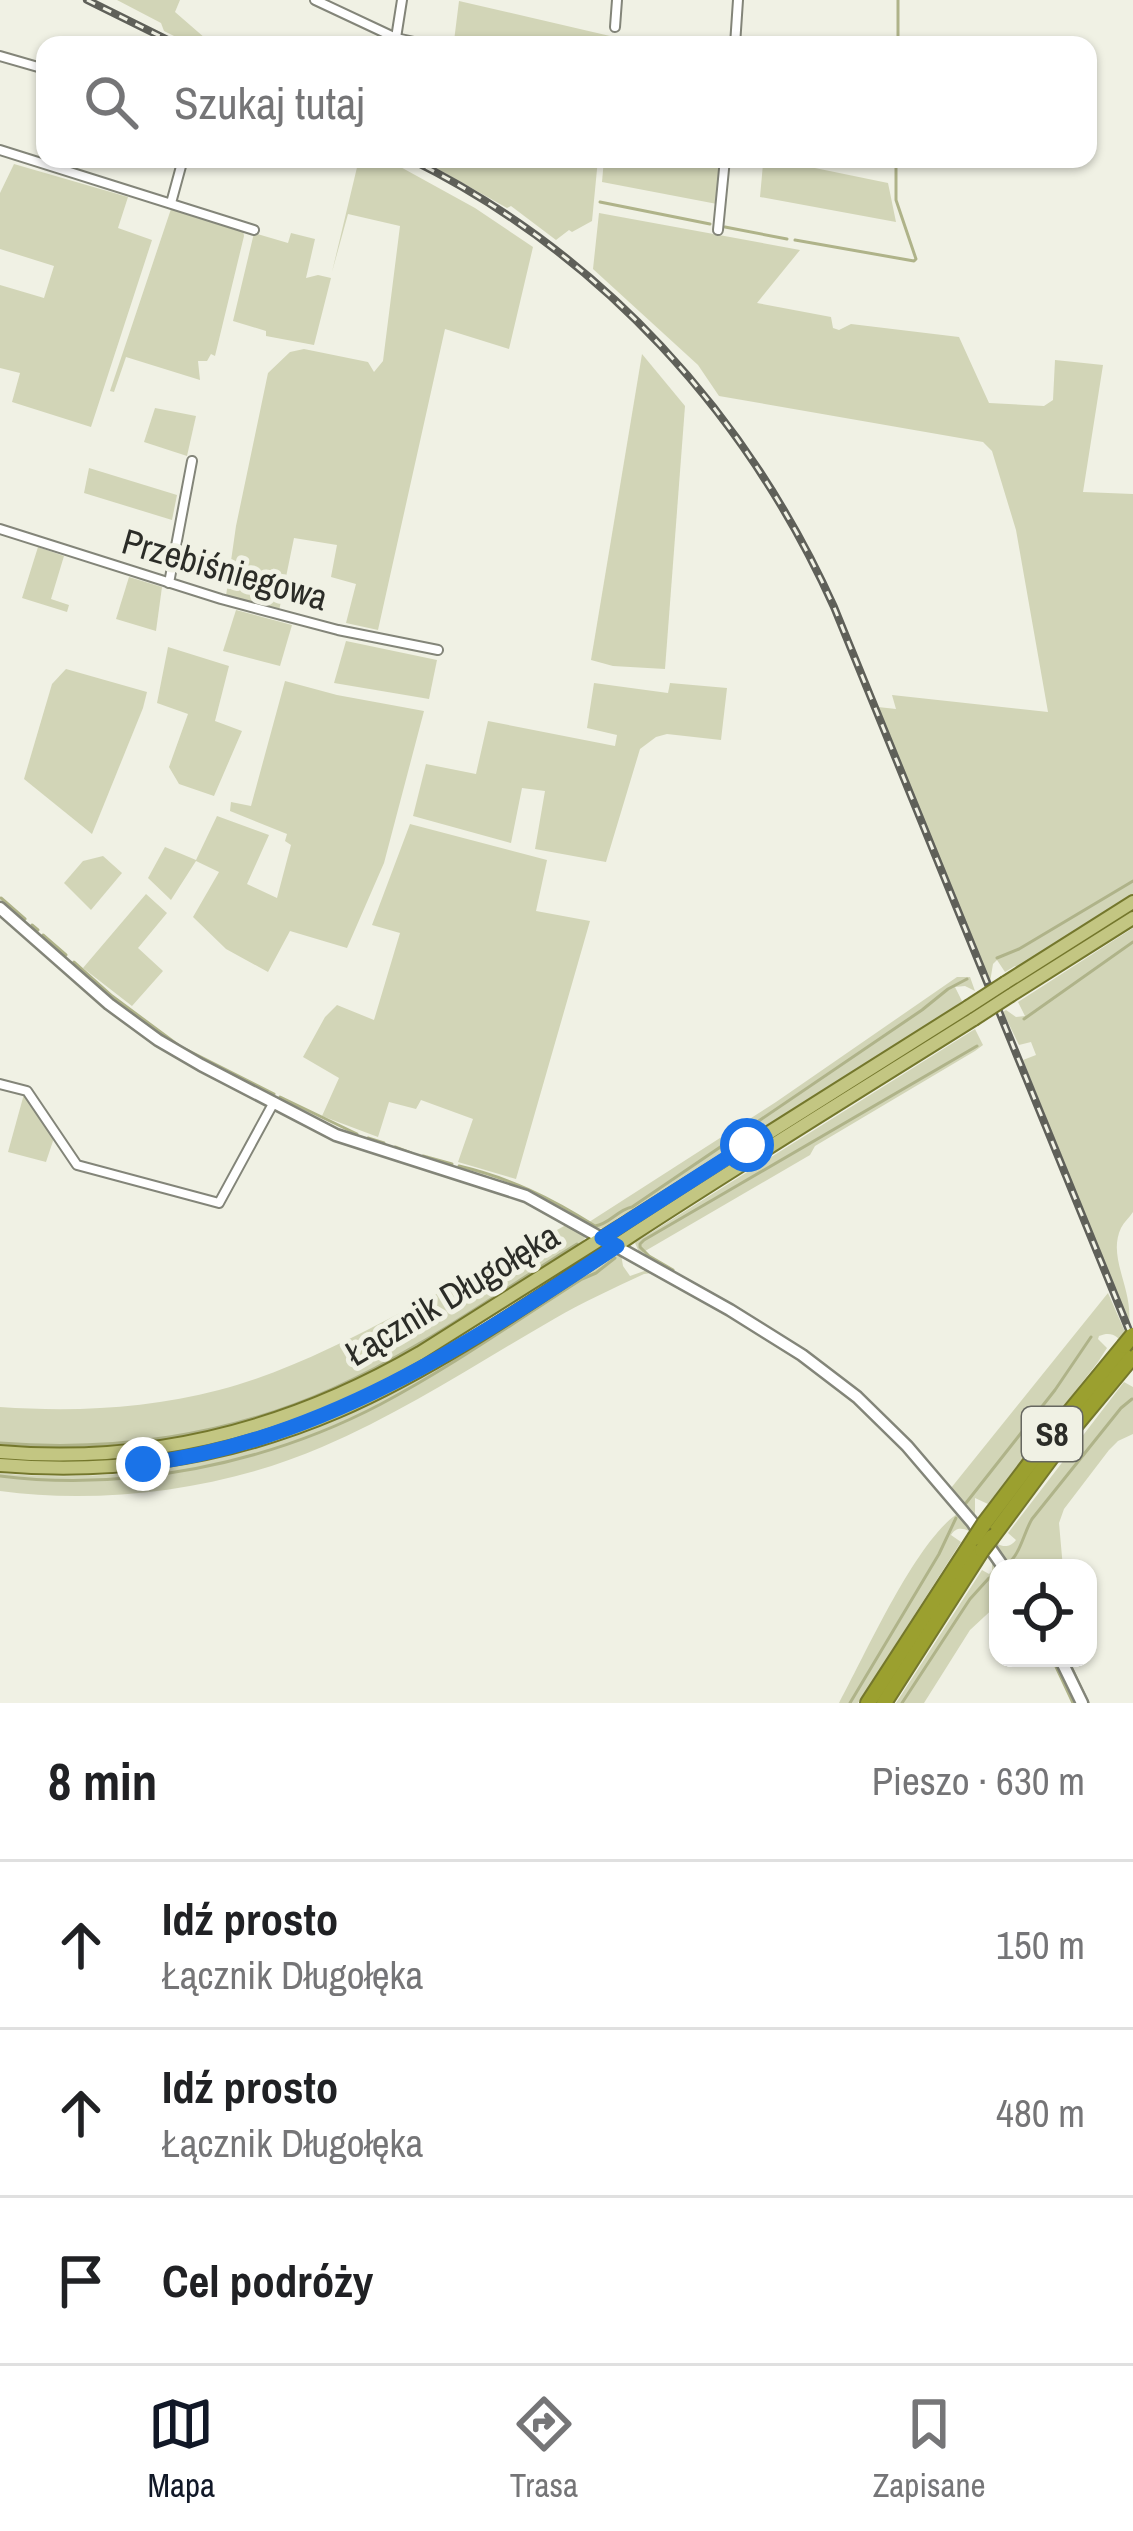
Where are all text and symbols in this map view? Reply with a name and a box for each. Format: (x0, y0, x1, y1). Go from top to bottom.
search box (36, 36, 1097, 168)
icon: search (78, 69, 144, 135)
text: Szukaj tutaj (174, 72, 365, 133)
street label: Przebiśniegowa (117, 517, 333, 621)
route start (720, 1118, 774, 1172)
street label: Łącznik Długołęka (336, 1211, 568, 1377)
road number: S8 (1022, 1407, 1082, 1461)
route end (116, 1437, 170, 1491)
map controls (989, 1559, 1097, 1667)
button: locate (989, 1559, 1097, 1667)
text: 8 min (48, 1747, 157, 1816)
text: Pieszo · 630 m (872, 1755, 1085, 1807)
text: Idź prosto (162, 1888, 338, 1949)
icon: ahead (48, 1912, 114, 1978)
text: 150 m (996, 1919, 1085, 1971)
text: Łącznik Długołęka (162, 1949, 423, 2001)
text: Idź prosto (162, 2056, 338, 2117)
icon: ahead (48, 2080, 114, 2146)
text: 480 m (996, 2087, 1085, 2139)
text: Łącznik Długołęka (162, 2117, 423, 2169)
icon: arrive (48, 2248, 114, 2314)
text: Cel podróży (162, 2250, 373, 2311)
tab: Mapa (147, 2391, 215, 2507)
tab: Trasa (510, 2391, 578, 2507)
tab: Zapisane (873, 2391, 986, 2507)

